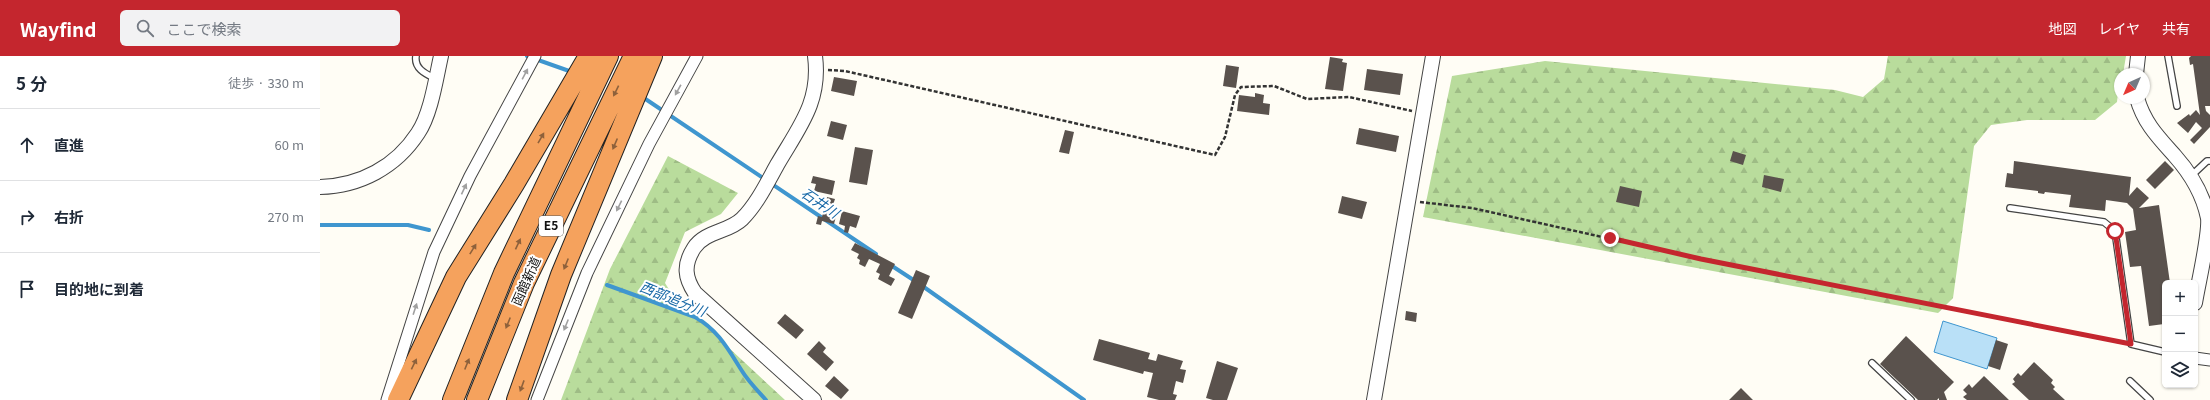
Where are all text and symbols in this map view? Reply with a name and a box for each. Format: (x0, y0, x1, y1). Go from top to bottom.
search box (120, 10, 400, 46)
text: Wayfind (20, 15, 96, 42)
icon: search (134, 17, 156, 39)
text: ここで検索 (166, 18, 241, 39)
text: 地図 (2048, 18, 2076, 38)
text: レイヤ (2098, 18, 2140, 38)
text: 共有 (2162, 18, 2190, 38)
one-way arrow (521, 68, 528, 80)
north arrow (2114, 68, 2150, 104)
text: 5 分 (16, 70, 47, 95)
text: 徒歩 · 330 m (228, 73, 304, 92)
one-way arrow (675, 84, 681, 96)
one-way arrow (613, 85, 619, 97)
one-way arrow (537, 133, 545, 143)
icon: ahead (16, 134, 38, 156)
text: 直進 (54, 134, 84, 155)
text: 60 m (275, 135, 304, 154)
one-way arrow (612, 138, 618, 150)
water label: 石井川 (798, 182, 845, 223)
one-way arrow (461, 183, 467, 195)
one-way arrow (616, 200, 622, 212)
icon: right (16, 206, 38, 228)
text: 右折 (54, 206, 84, 227)
text: 270 m (267, 207, 304, 226)
road number: E5 (539, 216, 563, 236)
route start (2106, 222, 2124, 240)
route end (1601, 229, 1619, 247)
one-way arrow (515, 238, 521, 250)
one-way arrow (470, 243, 477, 255)
street label: 函館新道 (506, 253, 545, 308)
one-way arrow (563, 258, 569, 269)
water label: 西部追分川 (637, 276, 711, 321)
icon: arrive (16, 278, 38, 300)
text: 目的地に到着 (54, 278, 144, 299)
map controls (2162, 280, 2198, 388)
button: + (2162, 280, 2198, 316)
one-way arrow (412, 303, 418, 315)
button: − (2162, 316, 2198, 352)
one-way arrow (505, 317, 511, 328)
one-way arrow (563, 319, 569, 331)
button: layers (2162, 352, 2198, 388)
one-way arrow (464, 358, 470, 369)
one-way arrow (411, 359, 417, 370)
one-way arrow (518, 381, 524, 393)

